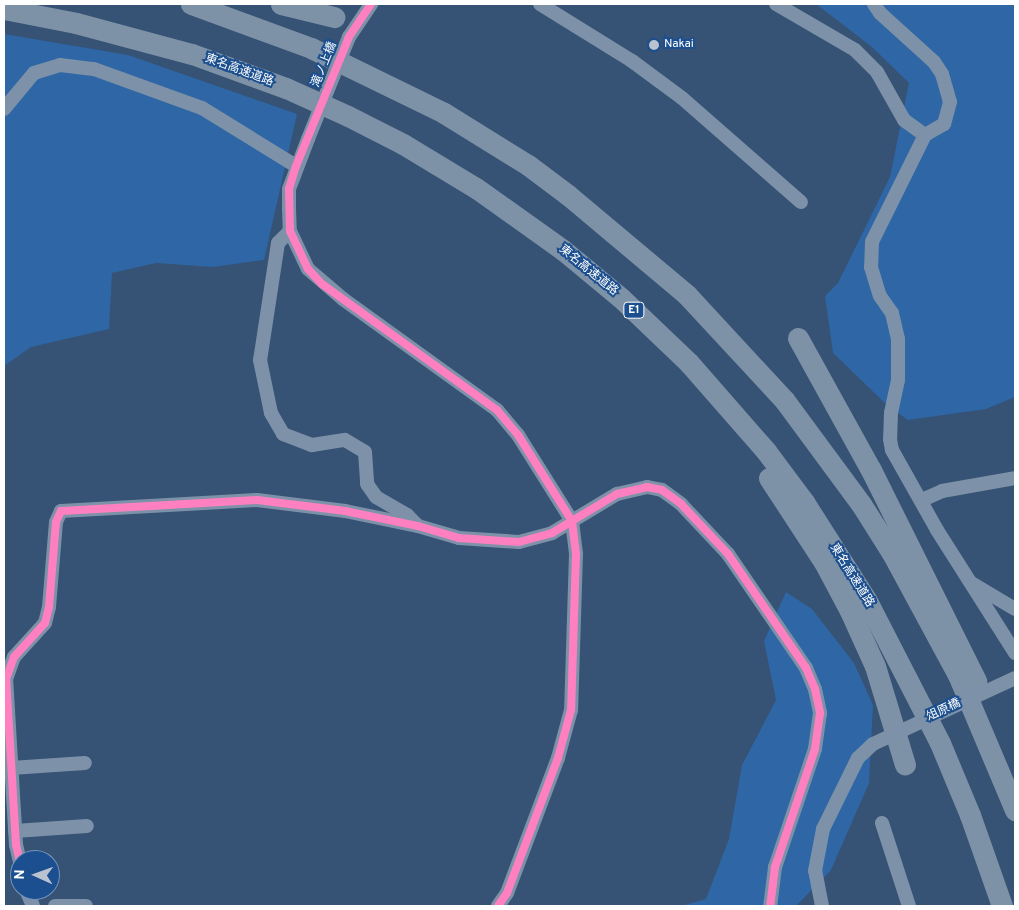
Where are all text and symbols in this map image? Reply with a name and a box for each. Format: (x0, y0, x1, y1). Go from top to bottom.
place label: Nakai (664, 38, 694, 52)
marker: Nakai (648, 39, 660, 51)
street label: 滝ノ上橋 (309, 40, 341, 90)
street label: 東名高速道路 (203, 52, 275, 90)
street label: 東名高速道路 (555, 243, 621, 299)
road number: E1 (623, 302, 645, 318)
street label: 東名高速道路 (826, 542, 876, 610)
street label: 俎原橋 (925, 697, 963, 725)
north arrow (10, 850, 60, 900)
text: N (12, 869, 29, 880)

